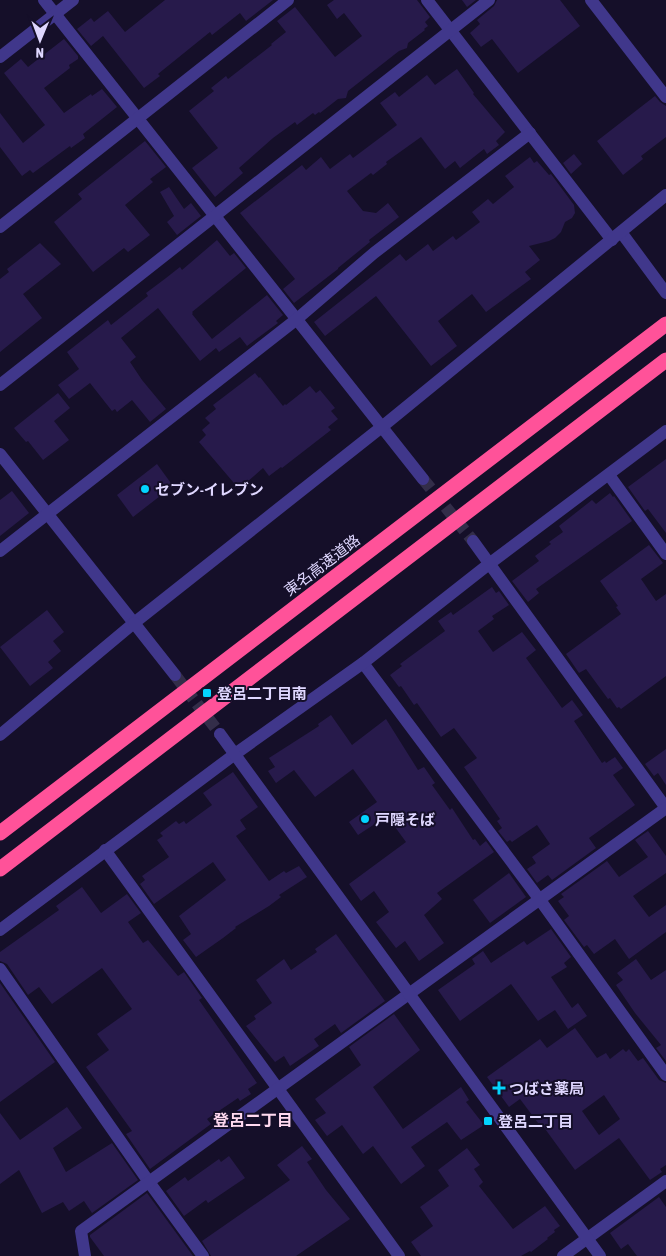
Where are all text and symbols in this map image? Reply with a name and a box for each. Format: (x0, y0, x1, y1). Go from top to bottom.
north arrow (15, 15, 65, 65)
text: N (36, 45, 44, 61)
place label: セブン-イレブン (155, 481, 264, 498)
marker: セブン-イレブン (139, 483, 151, 495)
street label: 東名高速道路 (281, 531, 363, 599)
place label: 登呂二丁目南 (217, 685, 307, 702)
marker: 登呂二丁目南 (201, 687, 213, 699)
place label: 戸隠そば (375, 811, 435, 828)
marker: 戸隠そば (359, 813, 371, 825)
place label: つばさ薬局 (509, 1080, 584, 1097)
marker: つばさ薬局 (493, 1082, 505, 1094)
district label: 登呂二丁目 (213, 1111, 293, 1129)
place label: 登呂二丁目 (498, 1113, 573, 1130)
marker: 登呂二丁目 (482, 1115, 494, 1127)

